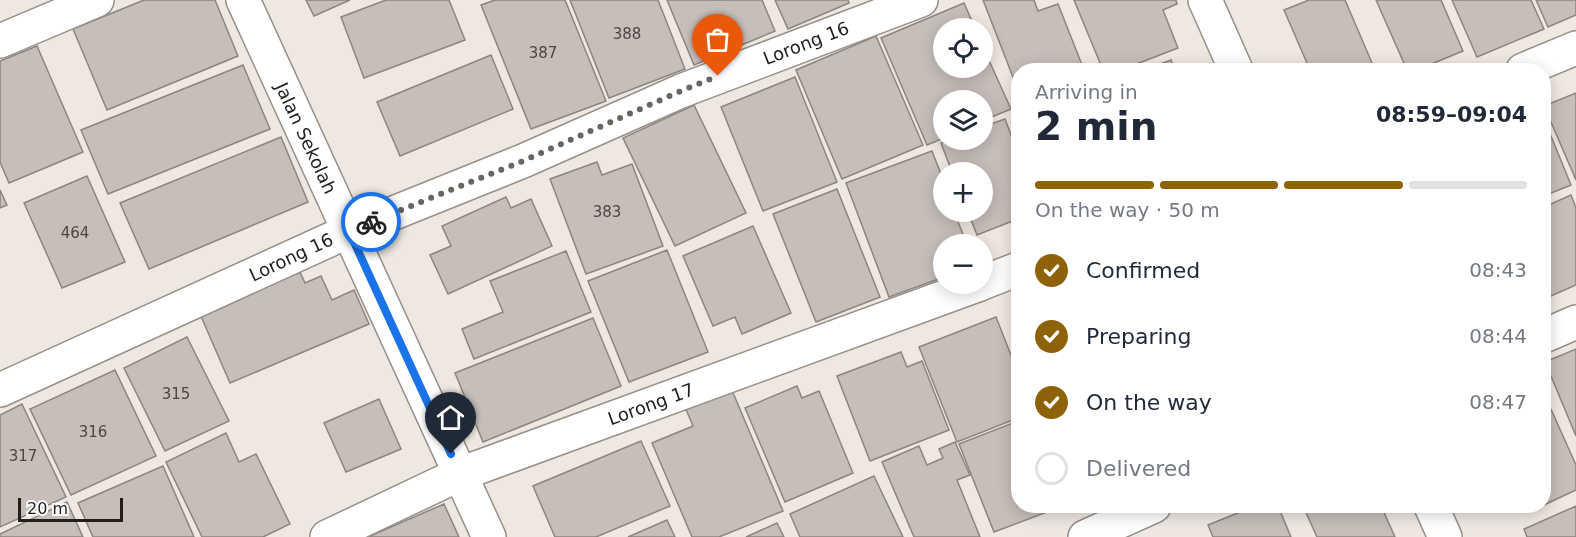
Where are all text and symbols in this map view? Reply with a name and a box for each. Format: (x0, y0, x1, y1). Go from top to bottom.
pin (692, 14, 743, 76)
street label: Lorong 16 (760, 17, 852, 69)
map controls (933, 18, 993, 294)
button: locate (933, 18, 993, 78)
icon: bag (701, 23, 734, 56)
house number: 388 (613, 25, 641, 43)
house number: 387 (529, 44, 557, 62)
street label: Jalan Sekolah (271, 78, 341, 197)
text: Arriving in (1035, 80, 1138, 104)
button: layers (933, 90, 993, 150)
text: 08:59–09:04 (1376, 102, 1527, 127)
text: 2 min (1035, 104, 1157, 149)
button: + (933, 162, 993, 222)
courier (341, 192, 401, 252)
text: On the way · 50 m (1035, 198, 1220, 222)
house number: 383 (593, 203, 621, 221)
icon: bike (355, 206, 388, 239)
house number: 464 (61, 224, 89, 242)
street label: Lorong 16 (246, 228, 336, 286)
button: − (933, 234, 993, 294)
icon: check (1035, 254, 1068, 287)
text: Confirmed (1086, 258, 1200, 283)
text: 08:43 (1469, 258, 1527, 282)
icon: check (1035, 320, 1068, 353)
text: Preparing (1086, 324, 1192, 349)
text: 08:44 (1469, 324, 1527, 348)
street label: Lorong 17 (605, 379, 697, 429)
house number: 315 (162, 385, 190, 403)
icon: check (1035, 386, 1068, 419)
text: On the way (1086, 390, 1212, 415)
text: 08:47 (1469, 390, 1527, 414)
pin (425, 392, 476, 454)
icon: home (434, 401, 467, 434)
house number: 316 (79, 423, 107, 441)
house number: 317 (9, 447, 37, 465)
text: Delivered (1086, 456, 1191, 481)
scale bar (18, 495, 123, 522)
text: 20 m (27, 499, 68, 518)

